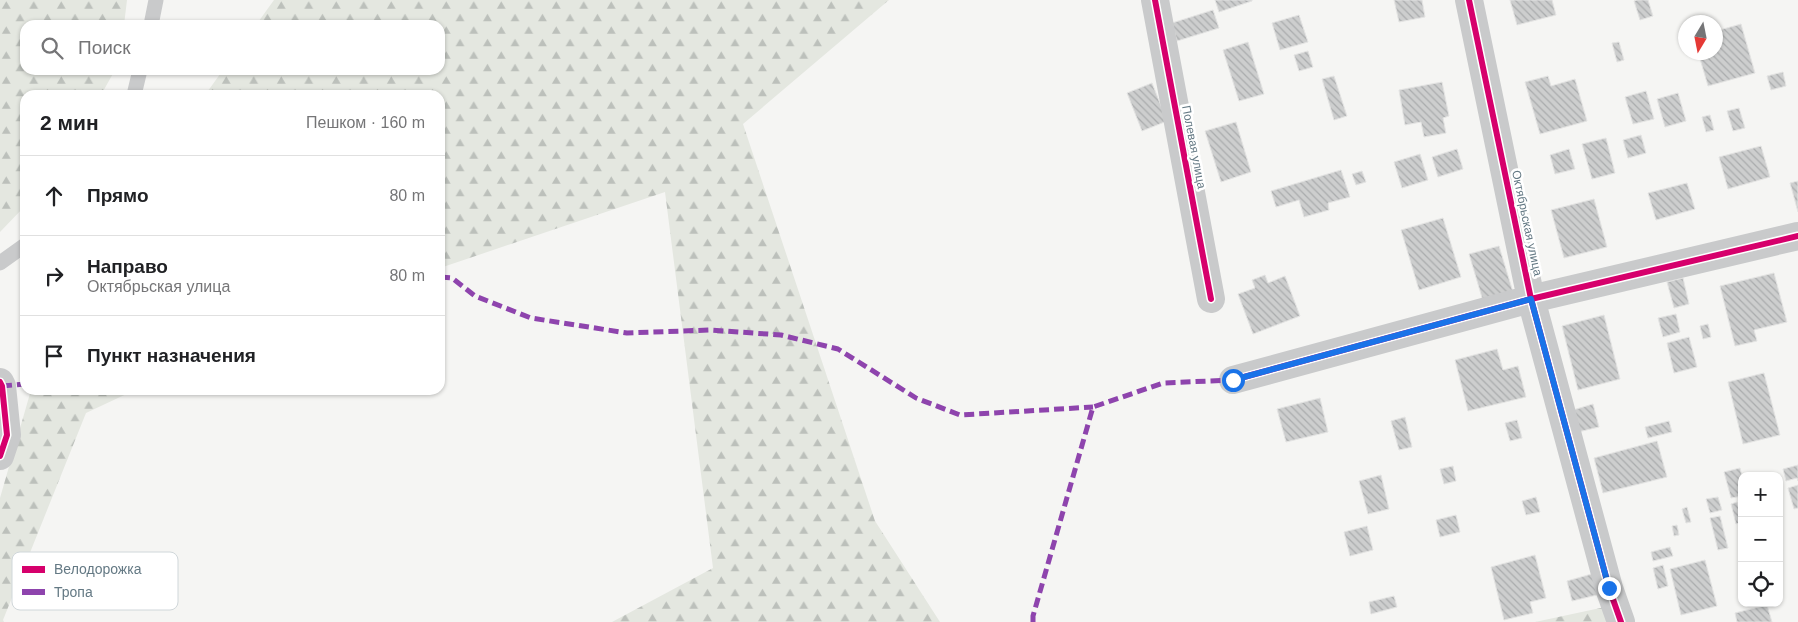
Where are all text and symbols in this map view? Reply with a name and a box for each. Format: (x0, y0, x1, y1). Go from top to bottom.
north arrow (1678, 15, 1723, 60)
search box (20, 20, 445, 75)
icon: search (38, 34, 66, 62)
text: Поиск (78, 37, 131, 58)
street label: Полевая улица (1179, 104, 1209, 190)
text: 2 мин (40, 111, 99, 134)
text: Пешком · 160 m (306, 114, 425, 131)
street label: Октябрьская улица (1509, 169, 1545, 277)
icon: ahead (40, 182, 68, 210)
text: Прямо (87, 185, 149, 206)
text: 80 m (389, 187, 425, 204)
text: Направо (87, 256, 168, 277)
icon: right (40, 262, 68, 290)
text: 80 m (389, 267, 425, 284)
text: Октябрьская улица (87, 278, 230, 295)
icon: arrive (40, 342, 68, 370)
text: Пункт назначения (87, 345, 256, 366)
route start (1222, 369, 1245, 392)
map controls (1738, 472, 1783, 607)
button: + (1738, 472, 1783, 517)
button: − (1738, 517, 1783, 562)
legend (12, 552, 178, 610)
text: Велодорожка (54, 561, 142, 577)
button: locate (1738, 562, 1783, 607)
route end (1598, 577, 1621, 600)
text: Тропа (54, 584, 93, 600)

